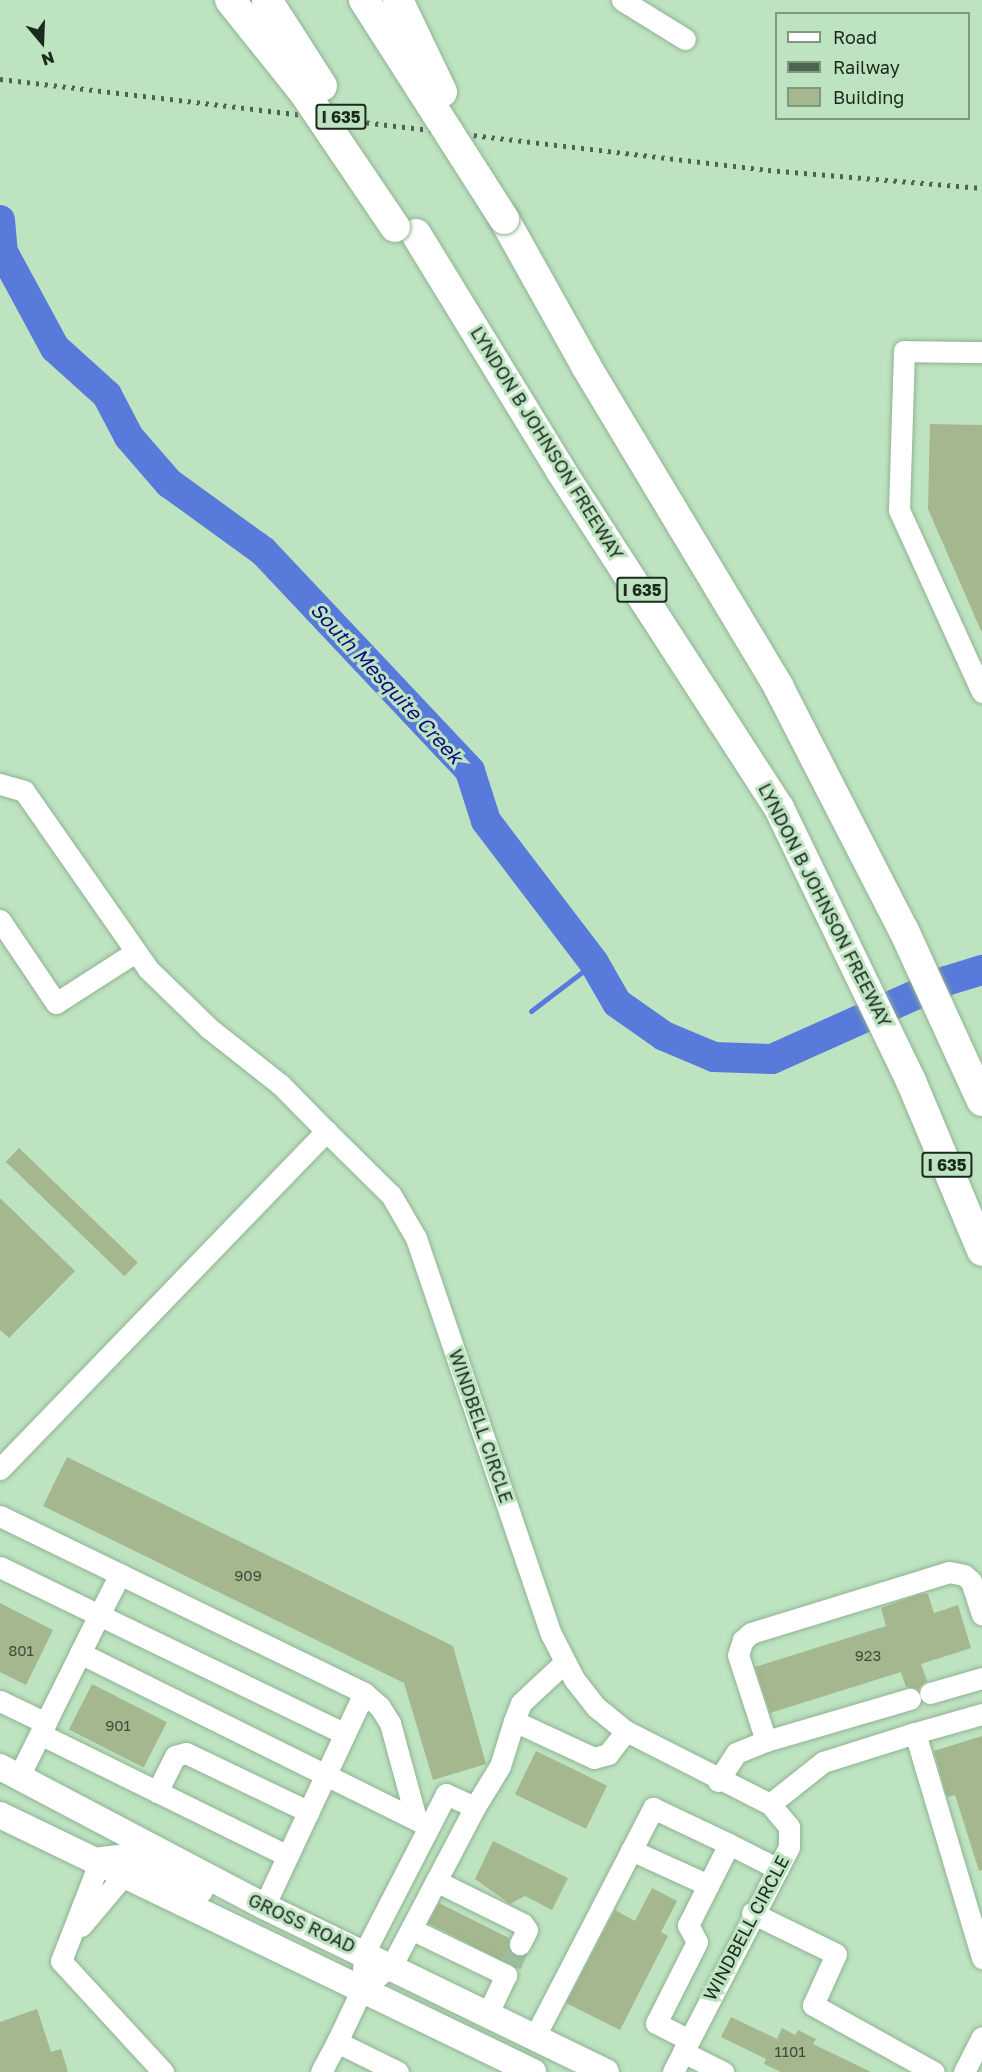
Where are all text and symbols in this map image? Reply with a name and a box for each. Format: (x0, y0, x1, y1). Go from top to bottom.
north arrow (12, 12, 72, 72)
legend (775, 12, 970, 120)
text: Road (833, 26, 877, 48)
text: N (39, 48, 57, 70)
text: Railway (833, 56, 900, 78)
text: Building (833, 86, 904, 108)
road number: I 635 (314, 104, 368, 130)
street label: LYNDON B JOHNSON FREEWAY (466, 323, 628, 563)
road number: I 635 (615, 577, 669, 603)
water label: South Mesquite Creek (306, 597, 468, 769)
street label: LYNDON B JOHNSON FREEWAY (754, 780, 896, 1030)
road number: I 635 (920, 1152, 974, 1178)
street label: WINDBELL CIRCLE (445, 1346, 517, 1506)
house number: 909 (234, 1567, 262, 1585)
house number: 801 (8, 1642, 34, 1660)
house number: 923 (855, 1647, 881, 1665)
house number: 901 (105, 1717, 131, 1735)
street label: WINDBELL CIRCLE (699, 1852, 793, 2004)
street label: GROSS ROAD (245, 1889, 359, 1957)
house number: 1101 (774, 2043, 806, 2061)

